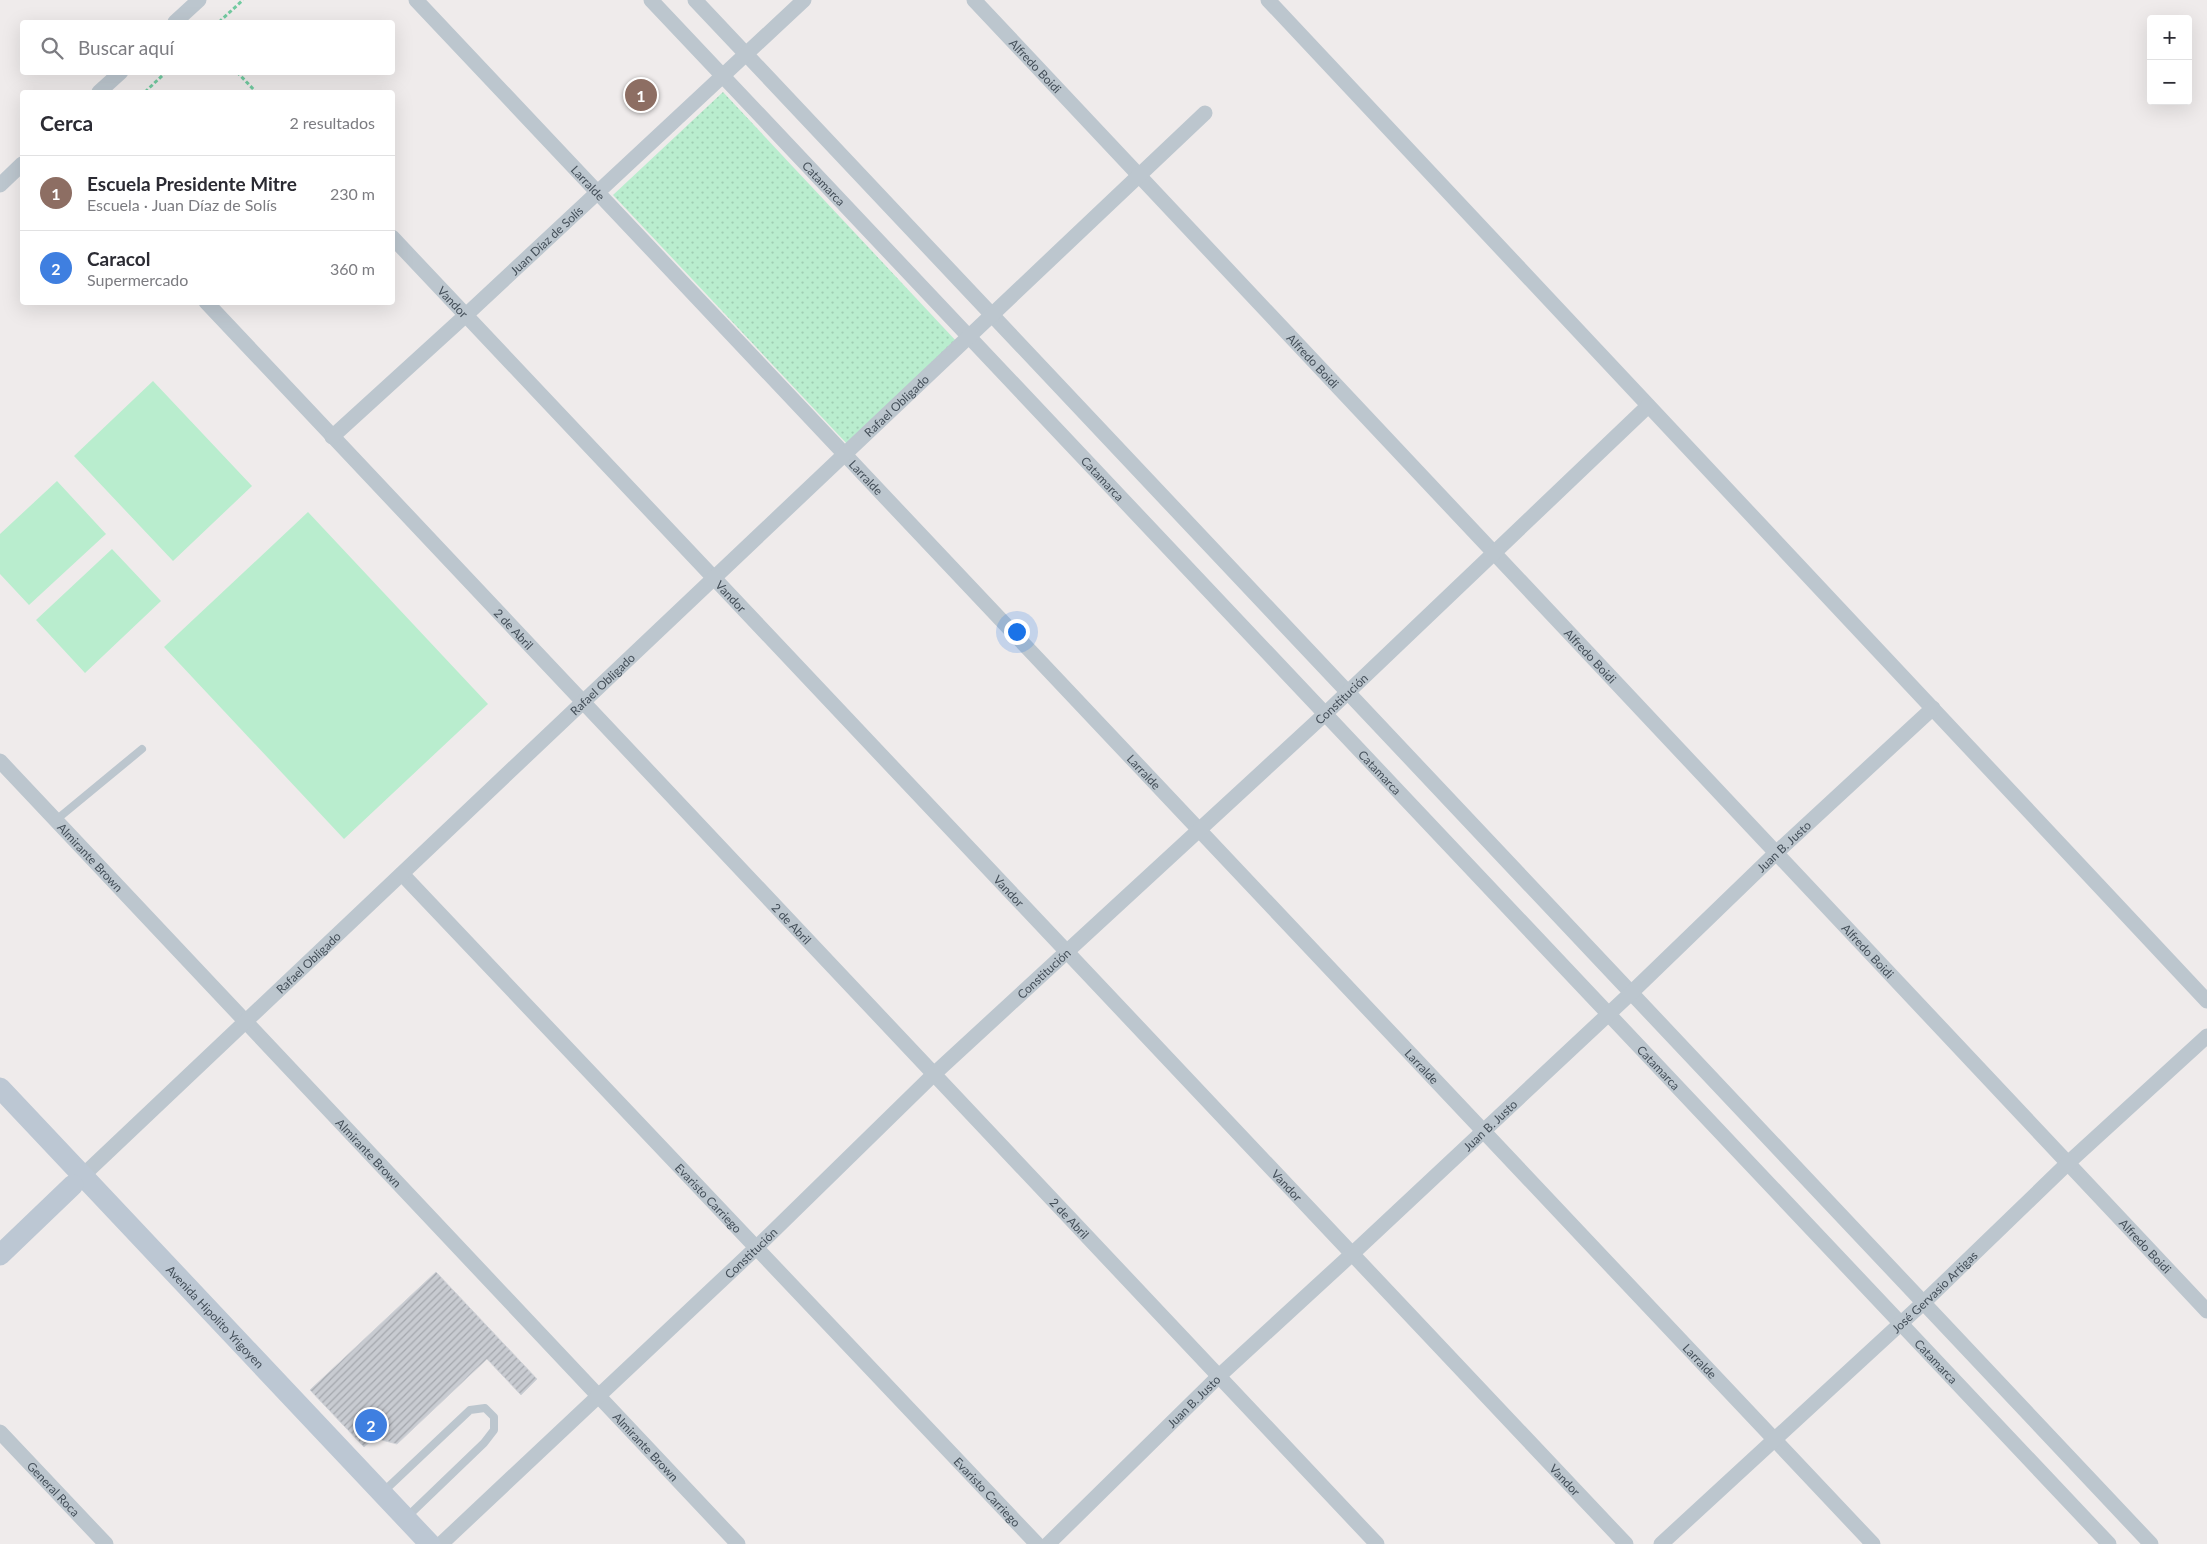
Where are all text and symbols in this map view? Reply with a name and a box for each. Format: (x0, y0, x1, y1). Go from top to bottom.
map controls (2147, 15, 2192, 105)
button: + (2147, 15, 2192, 60)
search box (20, 20, 395, 75)
icon: search (38, 34, 66, 62)
street label: Alfredo Boidi (1006, 35, 1065, 96)
text: Buscar aquí (78, 36, 174, 59)
button: − (2147, 60, 2192, 105)
pin: 1 (625, 76, 657, 114)
text: Cerca (40, 110, 93, 135)
text: 2 resultados (289, 113, 375, 132)
street label: Catamarca (799, 158, 849, 209)
street label: Larralde (568, 162, 608, 203)
text: Escuela Presidente Mitre (87, 172, 297, 195)
text: 1 (51, 184, 61, 203)
text: 230 m (330, 184, 375, 203)
text: Escuela · Juan Díaz de Solís (87, 195, 277, 214)
street label: Juan Díaz de Solís (507, 203, 586, 278)
text: Caracol (87, 247, 150, 270)
text: 2 (51, 259, 61, 278)
text: 360 m (330, 259, 375, 278)
text: Supermercado (87, 270, 188, 289)
street label: Vandor (435, 283, 472, 321)
street label: Alfredo Boidi (1284, 330, 1342, 391)
street label: Rafael Obligado (861, 371, 932, 439)
street label: Catamarca (1078, 453, 1127, 504)
street label: Larralde (846, 456, 886, 498)
street label: Vandor (713, 577, 750, 616)
street label: 2 de Abril (491, 605, 537, 652)
your location (1004, 619, 1030, 645)
street label: Alfredo Boidi (1561, 625, 1620, 686)
street label: Rafael Obligado (567, 650, 638, 718)
street label: Constitución (1312, 670, 1371, 727)
street label: Catamarca (1356, 747, 1405, 798)
street label: Larralde (1124, 751, 1164, 792)
street label: Juan B. Justo (1753, 817, 1814, 875)
street label: Almirante Brown (55, 820, 126, 895)
street label: Vandor (991, 872, 1028, 910)
street label: 2 de Abril (769, 900, 815, 947)
street label: Alfredo Boidi (1839, 920, 1897, 981)
street label: Rafael Obligado (273, 928, 344, 996)
street label: Constitución (1014, 945, 1073, 1001)
street label: Catamarca (1634, 1042, 1684, 1093)
street label: Larralde (1402, 1046, 1442, 1087)
street label: Juan B. Justo (1460, 1096, 1520, 1154)
street label: Almirante Brown (333, 1115, 405, 1190)
street label: Evaristo Carriego (672, 1160, 745, 1236)
street label: Vandor (1269, 1166, 1306, 1205)
street label: 2 de Abril (1047, 1194, 1093, 1242)
street label: Alfredo Boidi (2116, 1215, 2175, 1276)
street label: Constitución (721, 1224, 780, 1281)
street label: José Gervasio Artigas (1888, 1247, 1980, 1336)
street label: Avenida Hipolito Yrigoyen (163, 1262, 268, 1371)
street label: Catamarca (1912, 1336, 1961, 1387)
street label: Larralde (1680, 1340, 1720, 1381)
street label: Juan B. Justo (1164, 1372, 1223, 1430)
pin: 2 (355, 1406, 387, 1444)
street label: Almirante Brown (610, 1409, 682, 1484)
street label: Evaristo Carriego (951, 1454, 1024, 1530)
street label: General Roca (24, 1458, 83, 1519)
street label: Vandor (1547, 1461, 1584, 1499)

